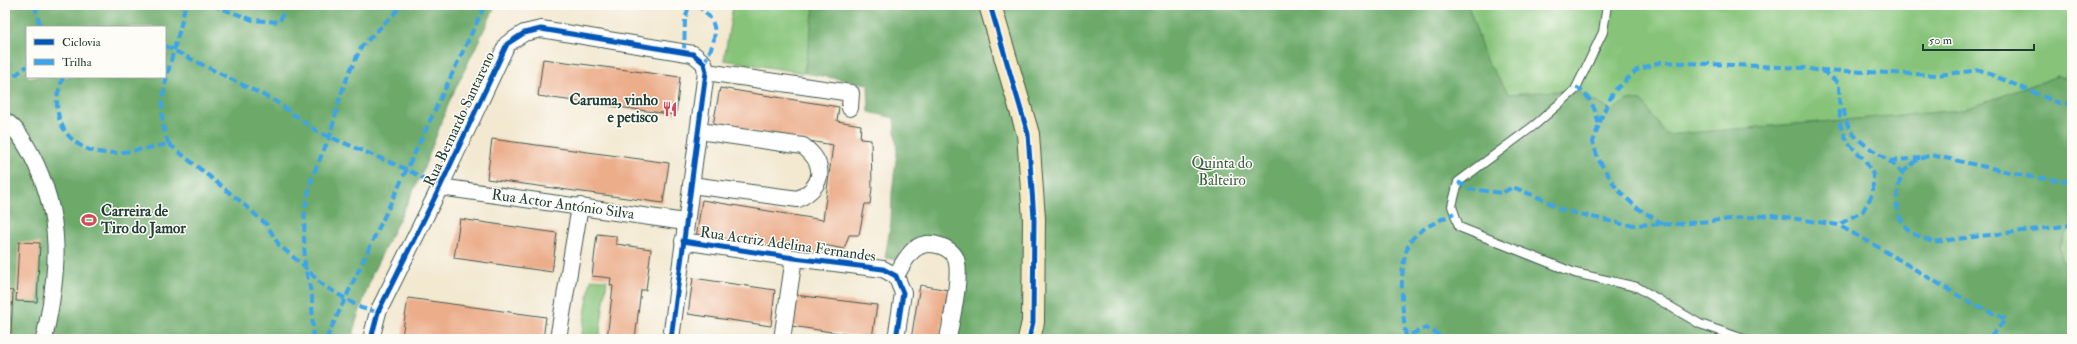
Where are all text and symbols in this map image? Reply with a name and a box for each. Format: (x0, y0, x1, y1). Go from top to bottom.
legend (26, 26, 166, 78)
scale bar (1923, 26, 2034, 52)
text: 50 m (1929, 33, 1953, 48)
text: Ciclovia (62, 35, 102, 50)
street label: Rua Bernardo Santareno (420, 49, 499, 190)
text: Trilha (62, 55, 93, 70)
place label: Caruma, vinho e petisco (569, 91, 659, 128)
restaurant icon: Caruma, vinho e petisco (661, 100, 679, 118)
park label: Quinta do Balteiro (1192, 154, 1252, 190)
street label: Rua Actor António Silva (490, 185, 636, 224)
place label: Carreira de Tiro do Jamor (100, 202, 186, 239)
sports icon: Carreira de Tiro do Jamor (80, 211, 98, 229)
street label: Rua Actriz Adelina Fernandes (699, 223, 877, 266)

